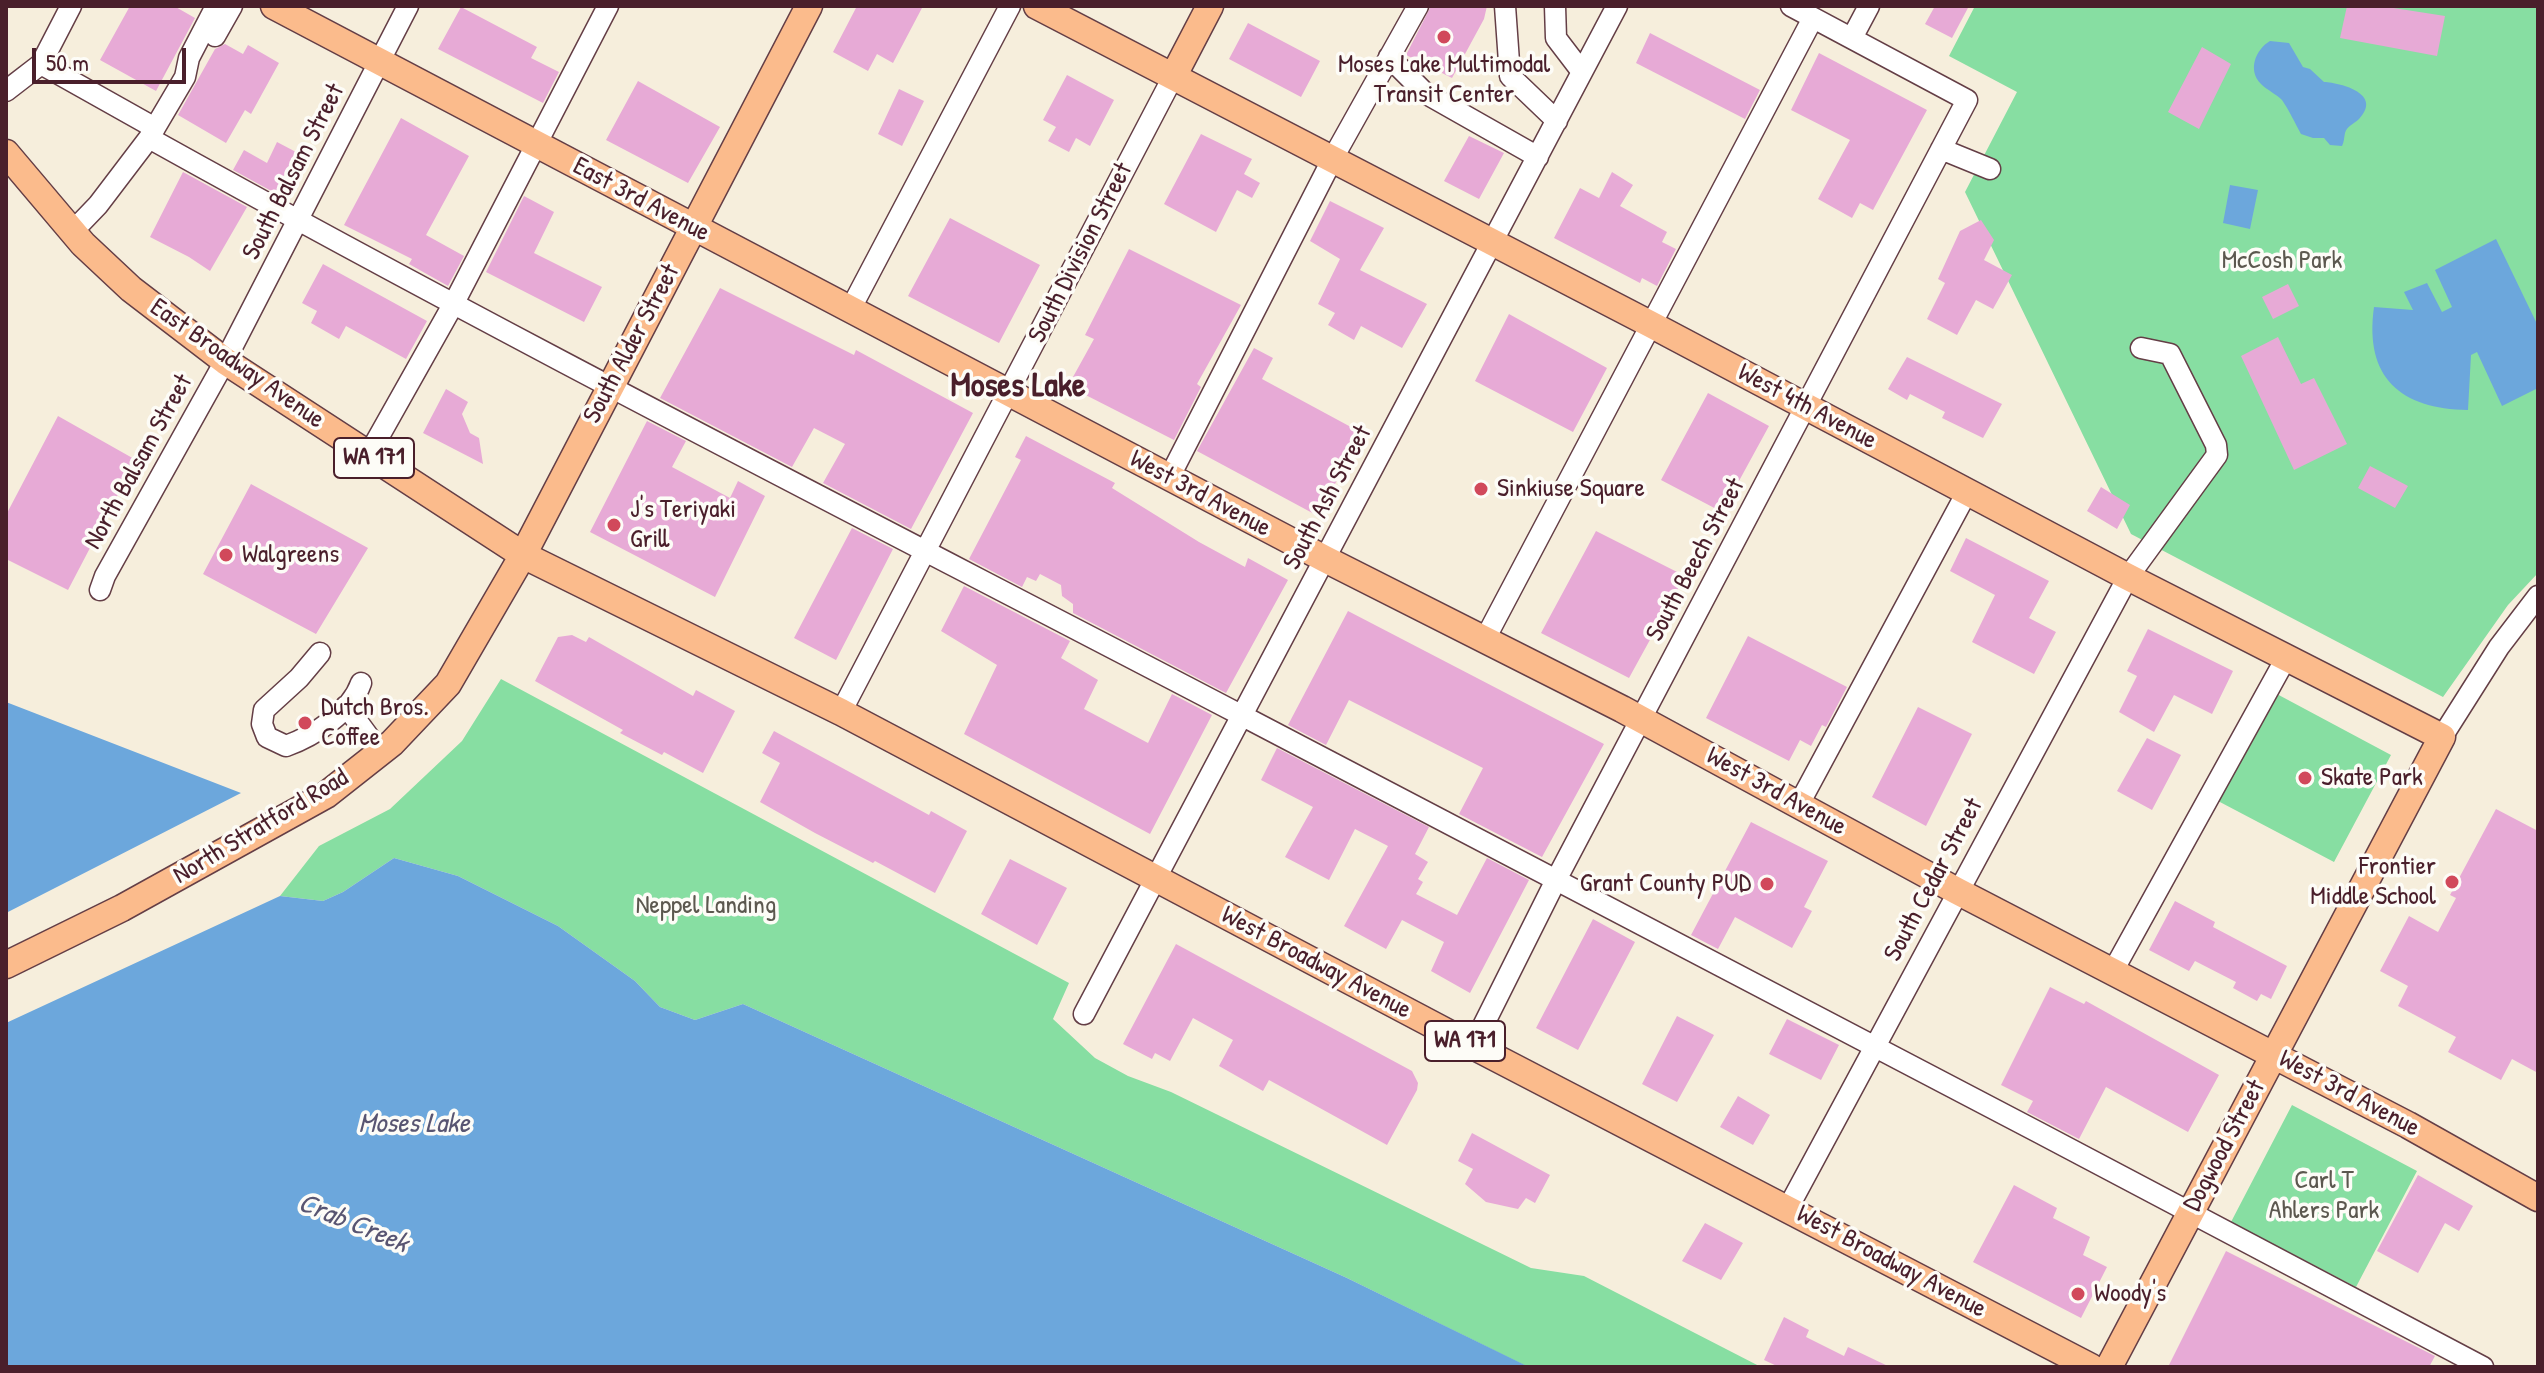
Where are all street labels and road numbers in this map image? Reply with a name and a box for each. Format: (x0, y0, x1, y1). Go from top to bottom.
street label: South Balsam Street (236, 79, 352, 265)
street label: East 3rd Avenue (567, 151, 715, 249)
street label: South Division Street (1022, 158, 1140, 348)
street label: South Alder Street (577, 259, 687, 429)
street label: East Broadway Avenue (144, 292, 330, 436)
street label: West 4th Avenue (1732, 357, 1882, 457)
street label: North Balsam Street (78, 369, 200, 555)
street label: South Ash Street (1277, 421, 1379, 575)
road number: WA 171 (334, 438, 414, 478)
street label: West 3rd Avenue (1124, 444, 1276, 544)
street label: South Beech Street (1640, 473, 1752, 647)
street label: West 3rd Avenue (1701, 741, 1851, 843)
street label: North Stratford Road (168, 762, 354, 892)
street label: South Cedar Street (1878, 793, 1990, 967)
street label: West Broadway Avenue (1216, 900, 1416, 1026)
road number: WA 171 (1425, 1021, 1505, 1061)
street label: West 3rd Avenue (2273, 1044, 2425, 1144)
street label: Dogwood Street (2177, 1075, 2273, 1217)
street label: West Broadway Avenue (1791, 1199, 1991, 1325)

